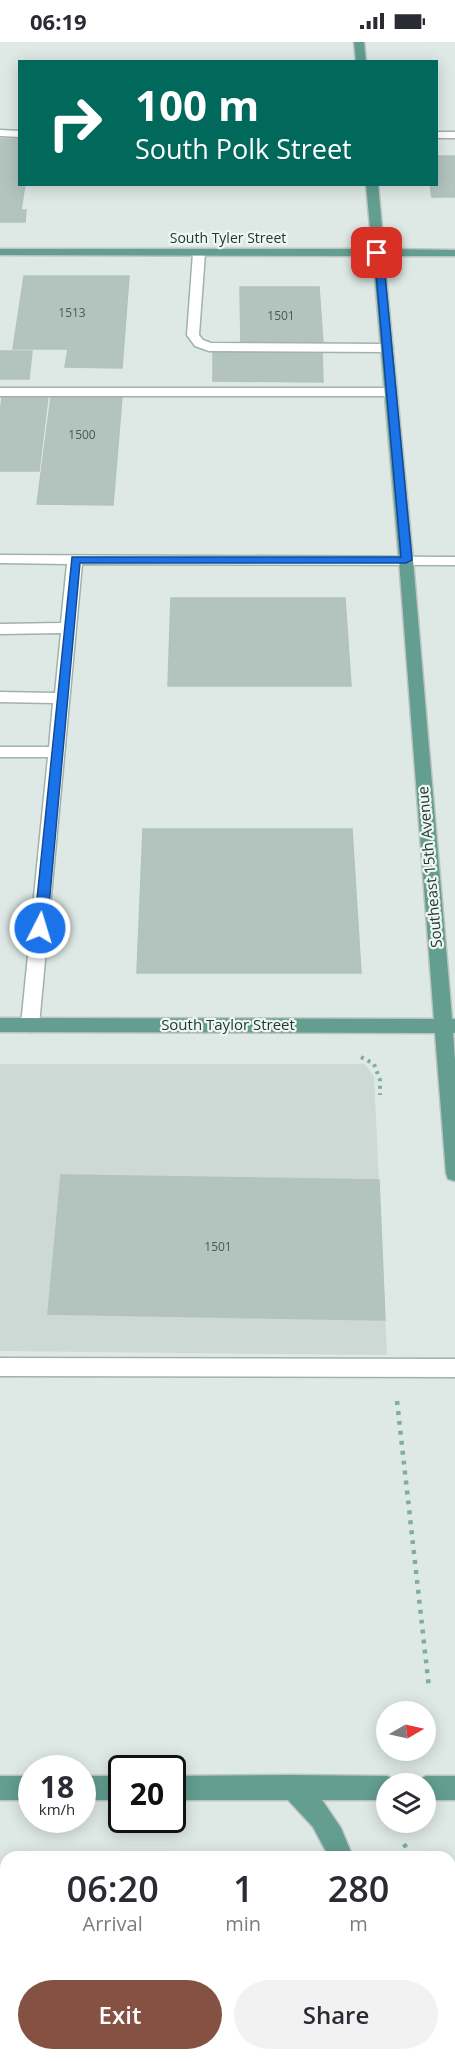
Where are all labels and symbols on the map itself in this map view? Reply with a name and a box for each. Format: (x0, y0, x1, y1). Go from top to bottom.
pin (351, 227, 402, 278)
street label: South Tyler Street (170, 228, 286, 247)
house number: 1513 (58, 304, 86, 321)
house number: 1501 (267, 307, 295, 324)
house number: 1500 (68, 426, 96, 443)
street label: Southeast 15th Avenue (412, 786, 446, 949)
position arrow (8, 896, 72, 960)
street label: South Taylor Street (161, 1014, 295, 1034)
house number: 1501 (204, 1238, 232, 1255)
north arrow (376, 1701, 436, 1761)
speed limit sign: 20 (108, 1755, 186, 1833)

